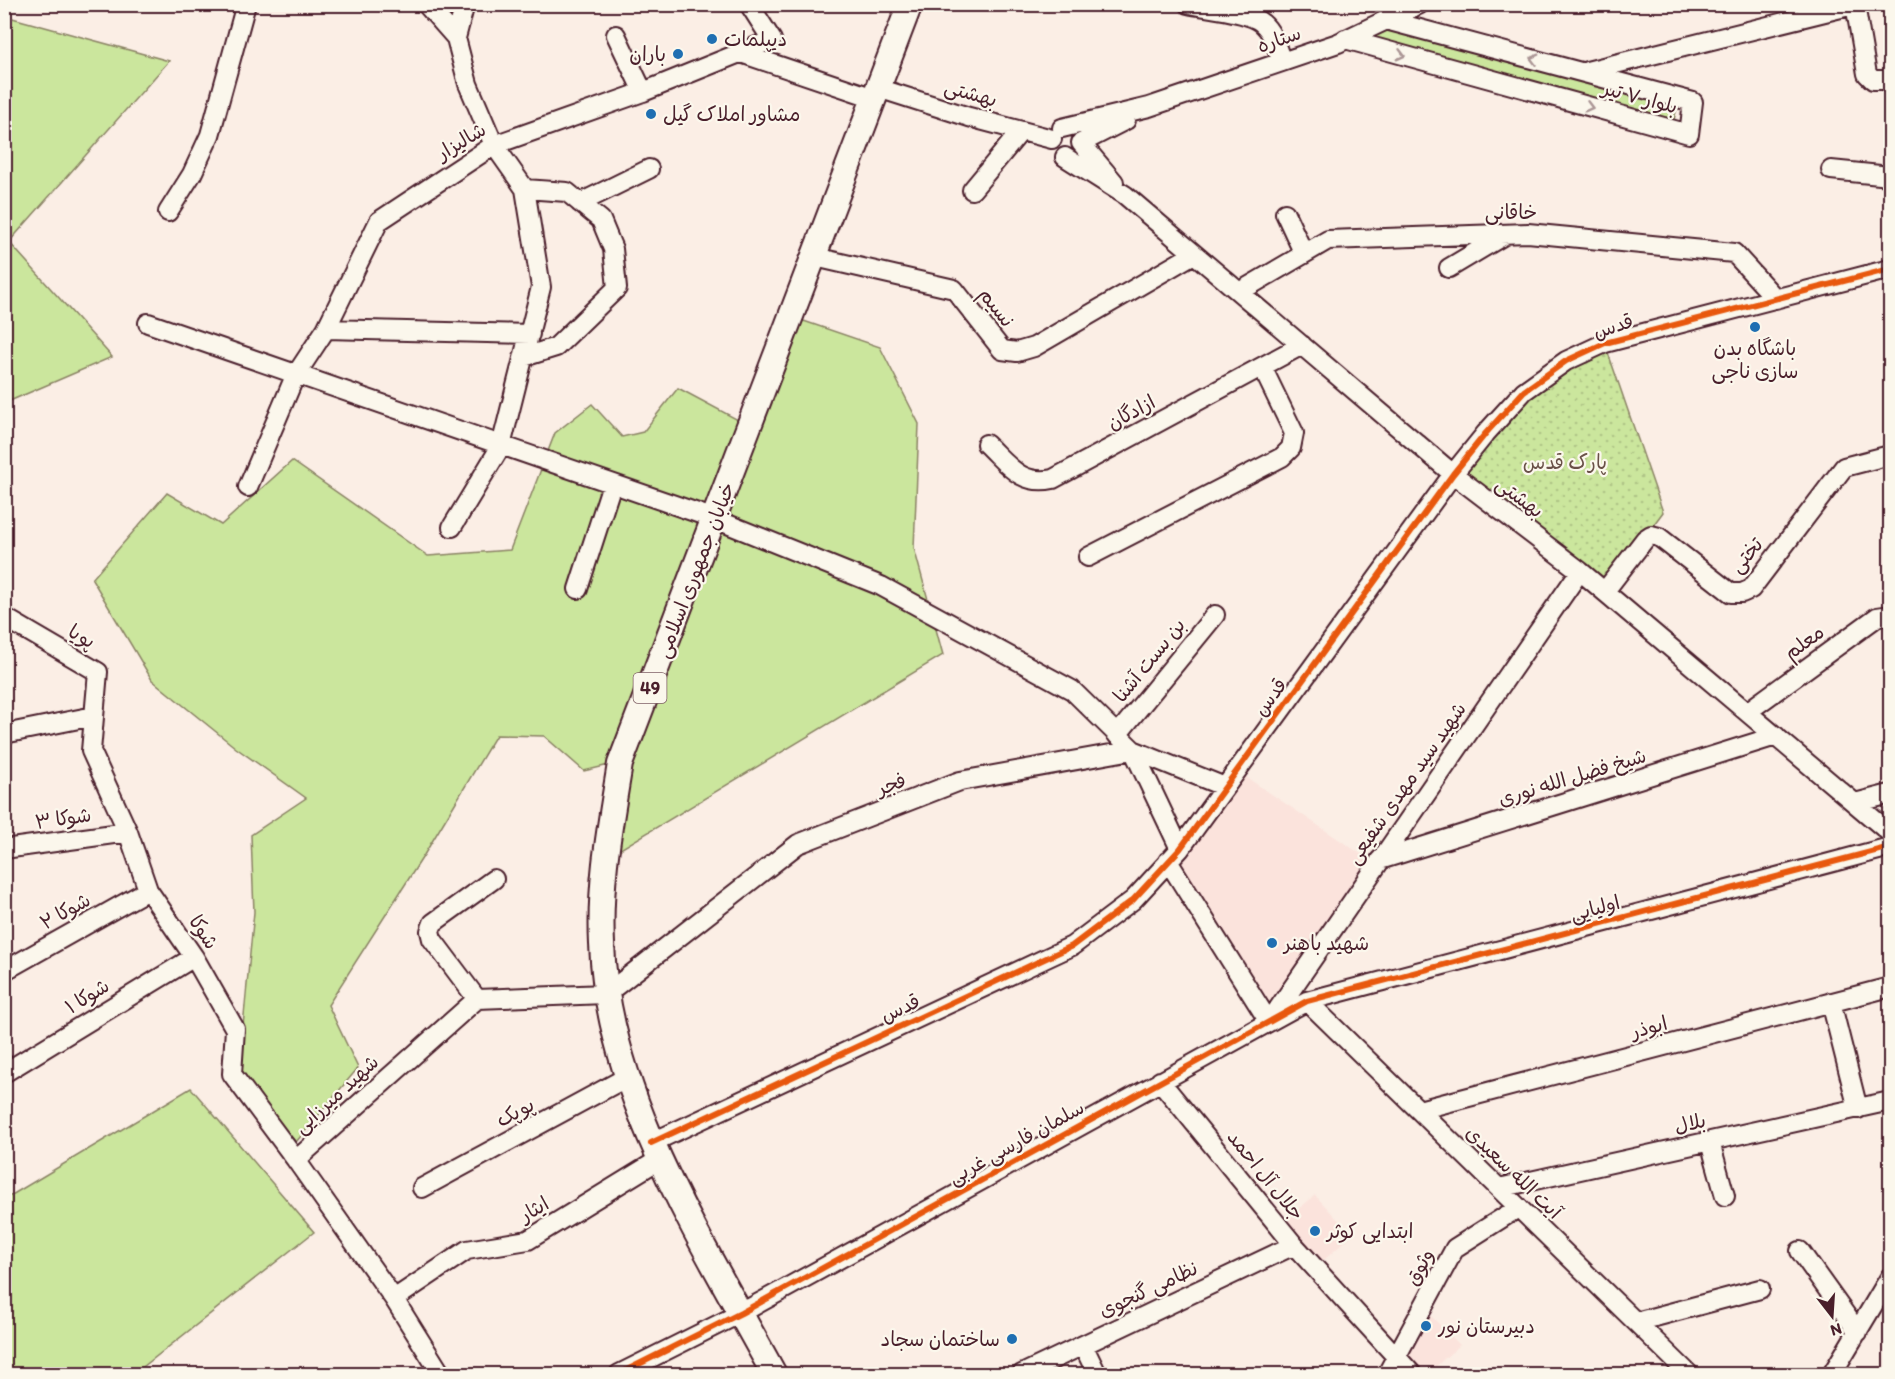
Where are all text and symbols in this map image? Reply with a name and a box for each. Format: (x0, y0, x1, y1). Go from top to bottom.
street label: ستاره (1254, 20, 1304, 58)
place label: دیپلمات (724, 27, 787, 52)
marker: دیپلمات (705, 32, 719, 46)
place label: باران (629, 42, 666, 66)
marker: باران (671, 47, 685, 61)
one-way arrow (1396, 48, 1406, 60)
one-way arrow (1530, 54, 1540, 66)
street label: بهشتی (942, 74, 1000, 113)
street label: بلوار ۷ تیر (1598, 75, 1680, 119)
one-way arrow (1584, 100, 1594, 112)
place label: مشاور املاک گیل (663, 102, 800, 126)
marker: مشاور املاک گیل (644, 107, 658, 121)
street label: شالیزار (430, 117, 490, 166)
street label: خاقانی (1485, 200, 1537, 225)
street label: نسیم (972, 282, 1020, 333)
street label: قدس (1590, 308, 1636, 344)
marker: باشگاه بدن سازی ناجی (1748, 320, 1762, 334)
place label: باشگاه بدن سازی ناجی (1711, 336, 1799, 384)
street label: ازادگان (1103, 389, 1159, 435)
park label: پارک قدس (1523, 450, 1607, 475)
street label: بهشتی (1491, 471, 1549, 524)
street label: خیابان جمهوری اسلامی (650, 479, 742, 662)
street label: تختی (1724, 532, 1769, 578)
street label: بن بست آشنا (1108, 613, 1190, 707)
street label: پویا (64, 619, 100, 654)
street label: معلم (1779, 619, 1831, 667)
road number: 49 (634, 673, 666, 703)
street label: قدس (1248, 673, 1292, 721)
street label: شهید سید مهدی شفیعی (1341, 697, 1472, 869)
street label: شیخ فضل الله نوری (1495, 743, 1650, 813)
street label: فجر (871, 767, 909, 801)
street label: شوکا ۳ (33, 802, 93, 834)
street label: شوکا ۲ (36, 887, 94, 935)
street label: اولیایی (1567, 890, 1623, 927)
street label: شوکا (184, 910, 224, 954)
place label: شهید باهنر (1282, 931, 1369, 955)
marker: شهید باهنر (1265, 936, 1279, 950)
street label: شوکا ۱ (60, 973, 114, 1019)
street label: قدس (876, 988, 924, 1028)
street label: ابوذر (1626, 1011, 1670, 1044)
street label: شهید میرزایی (289, 1050, 384, 1139)
street label: پوپک (492, 1092, 539, 1133)
street label: سلمان فارسی غربی (944, 1095, 1089, 1190)
street label: بلال (1672, 1108, 1708, 1138)
street label: آیت الله سعیدی (1461, 1120, 1568, 1224)
street label: جلال آل احمد (1222, 1125, 1310, 1225)
street label: ایثار (513, 1191, 553, 1228)
place label: ابتدایی کوثر (1325, 1219, 1414, 1244)
marker: ابتدایی کوثر (1308, 1224, 1322, 1238)
street label: وثوق (1399, 1245, 1439, 1289)
street label: نظامی گنجوی (1095, 1256, 1202, 1323)
north arrow (1802, 1286, 1862, 1346)
place label: دبیرستان نور (1437, 1314, 1535, 1338)
marker: دبیرستان نور (1419, 1319, 1433, 1333)
text: N (1828, 1319, 1844, 1341)
place label: ساختمان سجاد (880, 1327, 1000, 1351)
marker: ساختمان سجاد (1005, 1332, 1019, 1346)

